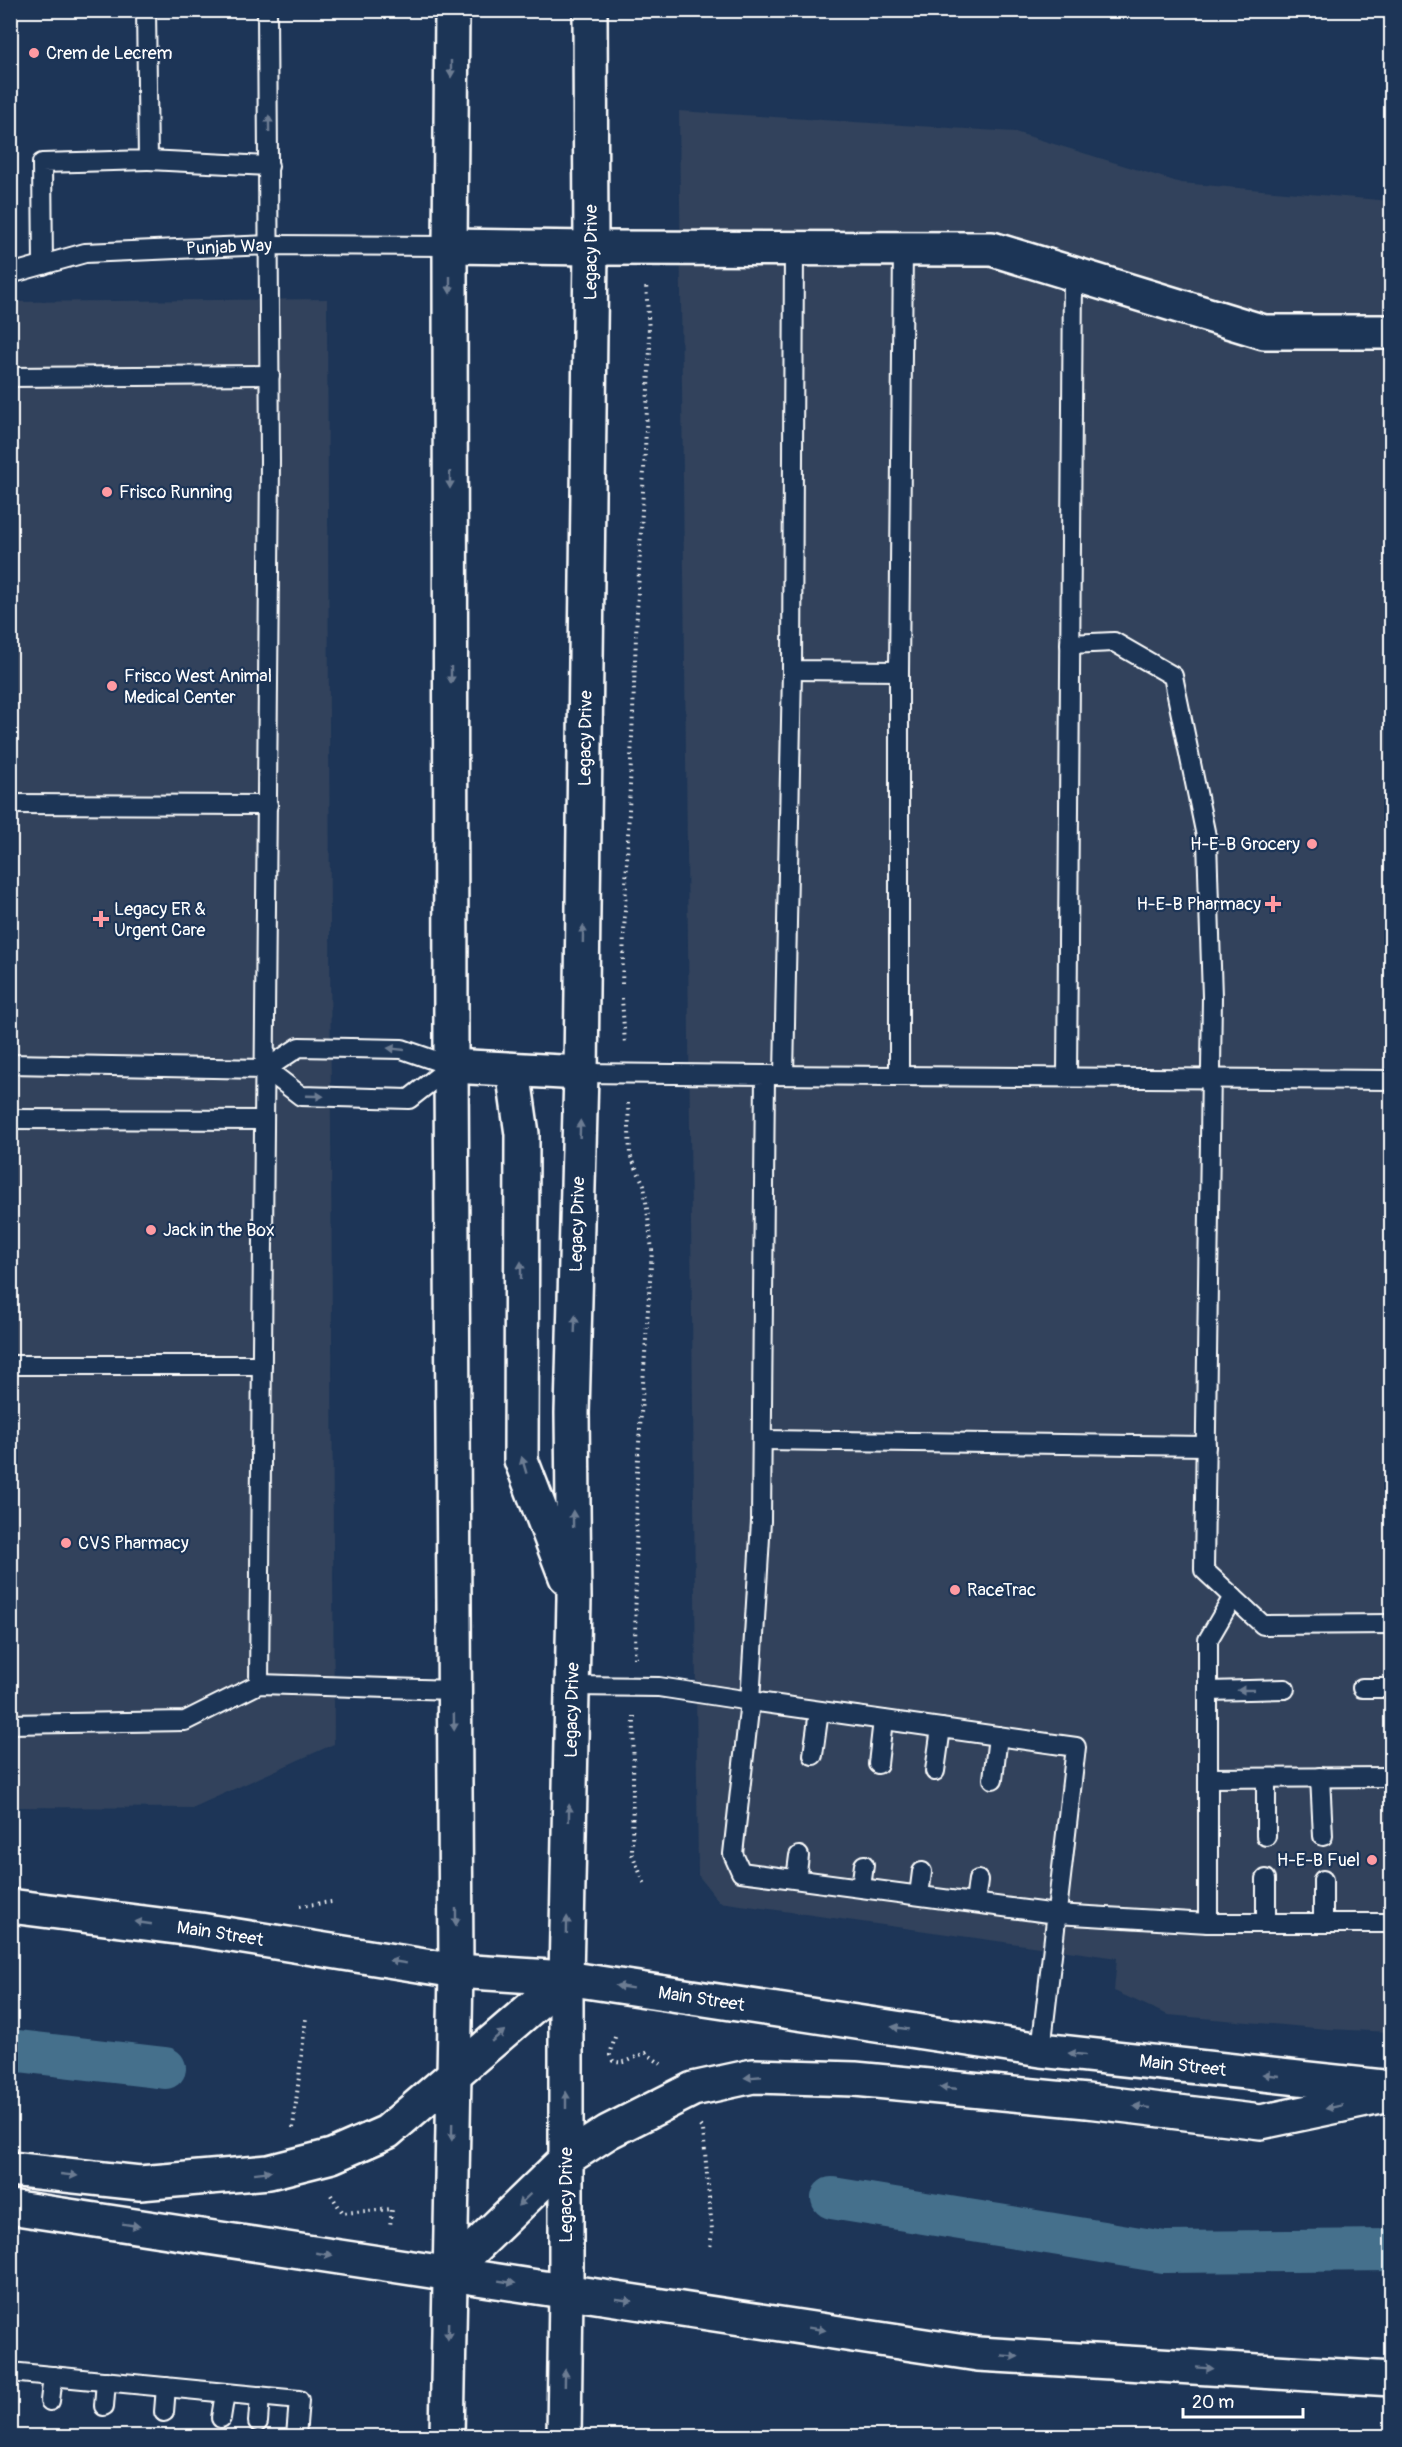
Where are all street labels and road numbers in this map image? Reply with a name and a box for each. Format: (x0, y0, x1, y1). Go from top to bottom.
street label: Legacy Drive (579, 204, 603, 300)
street label: Punjab Way (186, 233, 273, 260)
street label: Legacy Drive (573, 690, 597, 786)
street label: Legacy Drive (564, 1176, 590, 1272)
street label: Legacy Drive (559, 1662, 584, 1758)
street label: Main Street (176, 1916, 266, 1952)
street label: Main Street (657, 1981, 747, 2017)
street label: Main Street (1138, 2049, 1228, 2082)
street label: Legacy Drive (555, 2147, 578, 2243)

